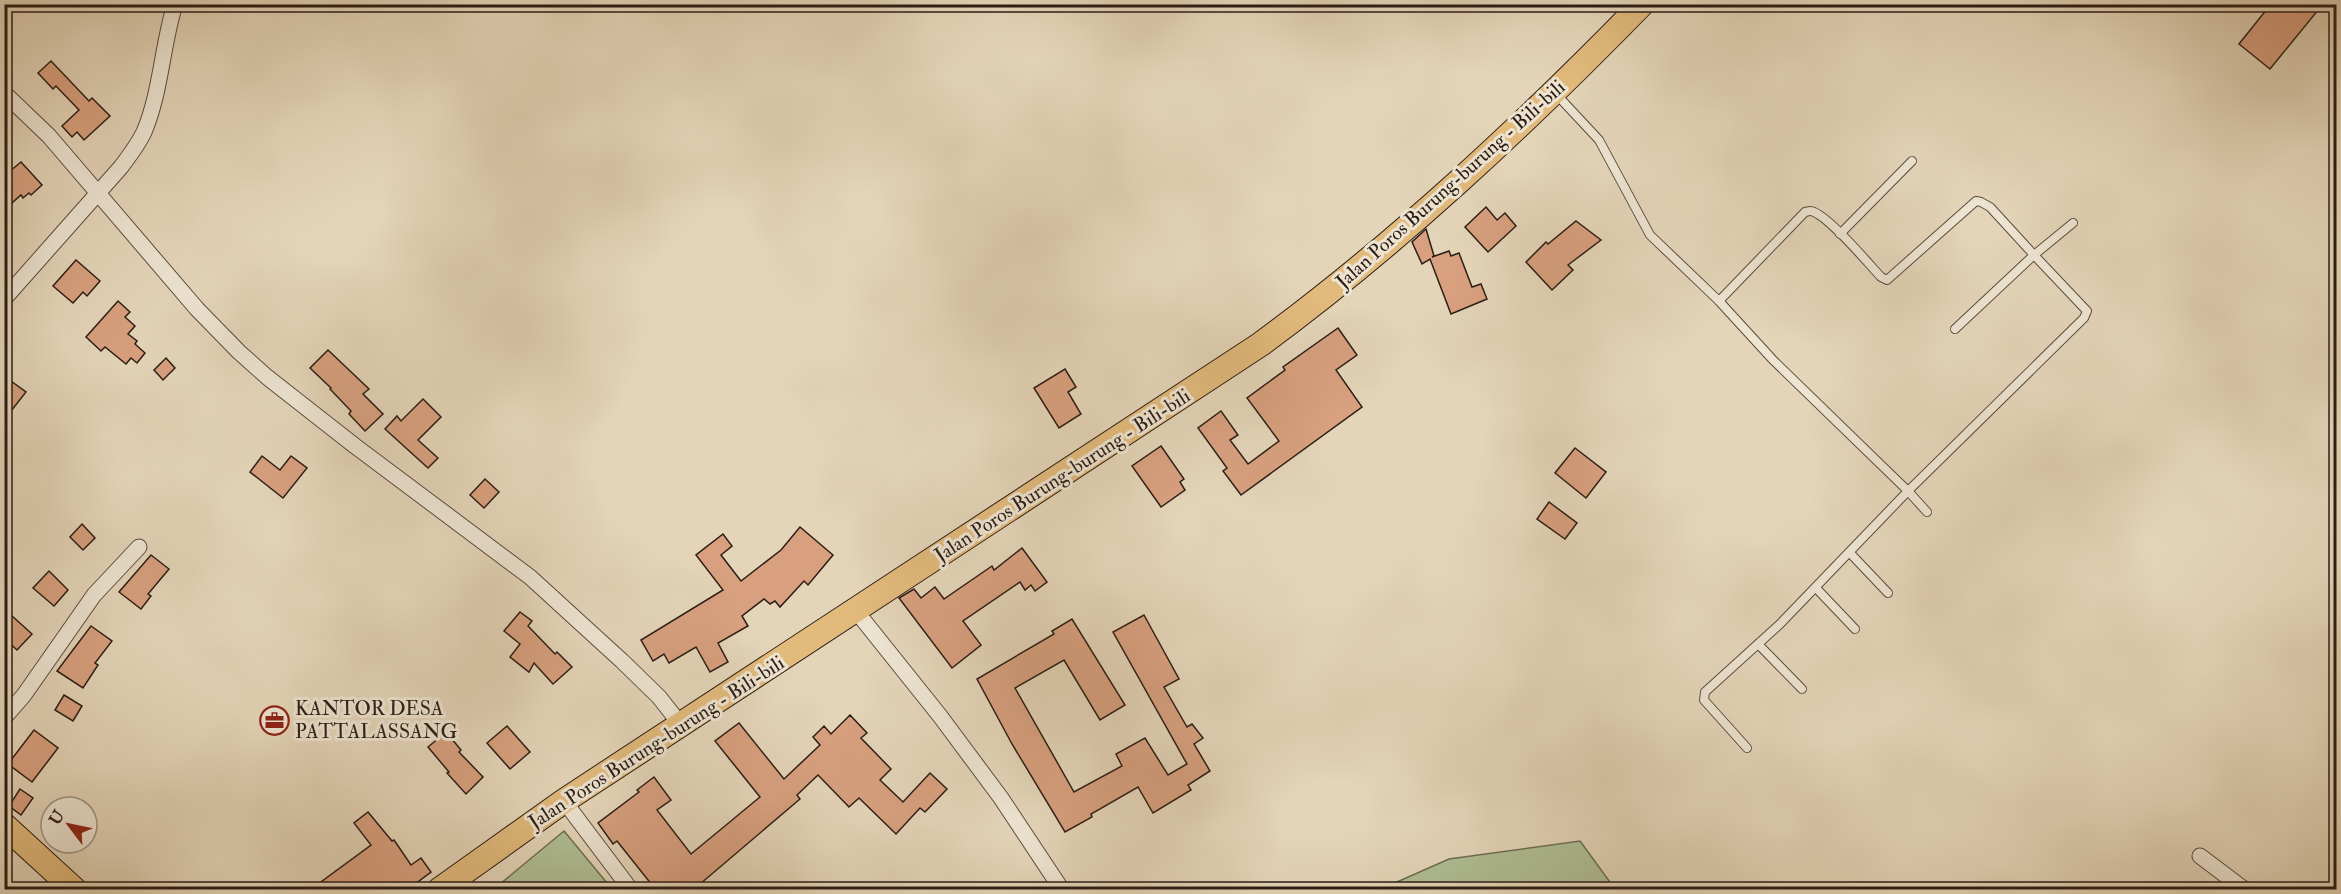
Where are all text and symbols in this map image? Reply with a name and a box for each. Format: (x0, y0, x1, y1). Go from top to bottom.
street label: Jalan Poros Burung-burung - Bili-bili (1330, 75, 1570, 295)
street label: Jalan Poros Burung-burung - Bili-bili (929, 383, 1195, 568)
street label: Jalan Poros Burung-burung - Bili-bili (523, 650, 789, 835)
place label: KANTOR DESA PATTALASSANG (295, 696, 457, 744)
office icon: KANTOR DESA PATTALASSANG (258, 704, 290, 736)
north arrow (39, 795, 99, 855)
text: U (45, 806, 69, 829)

